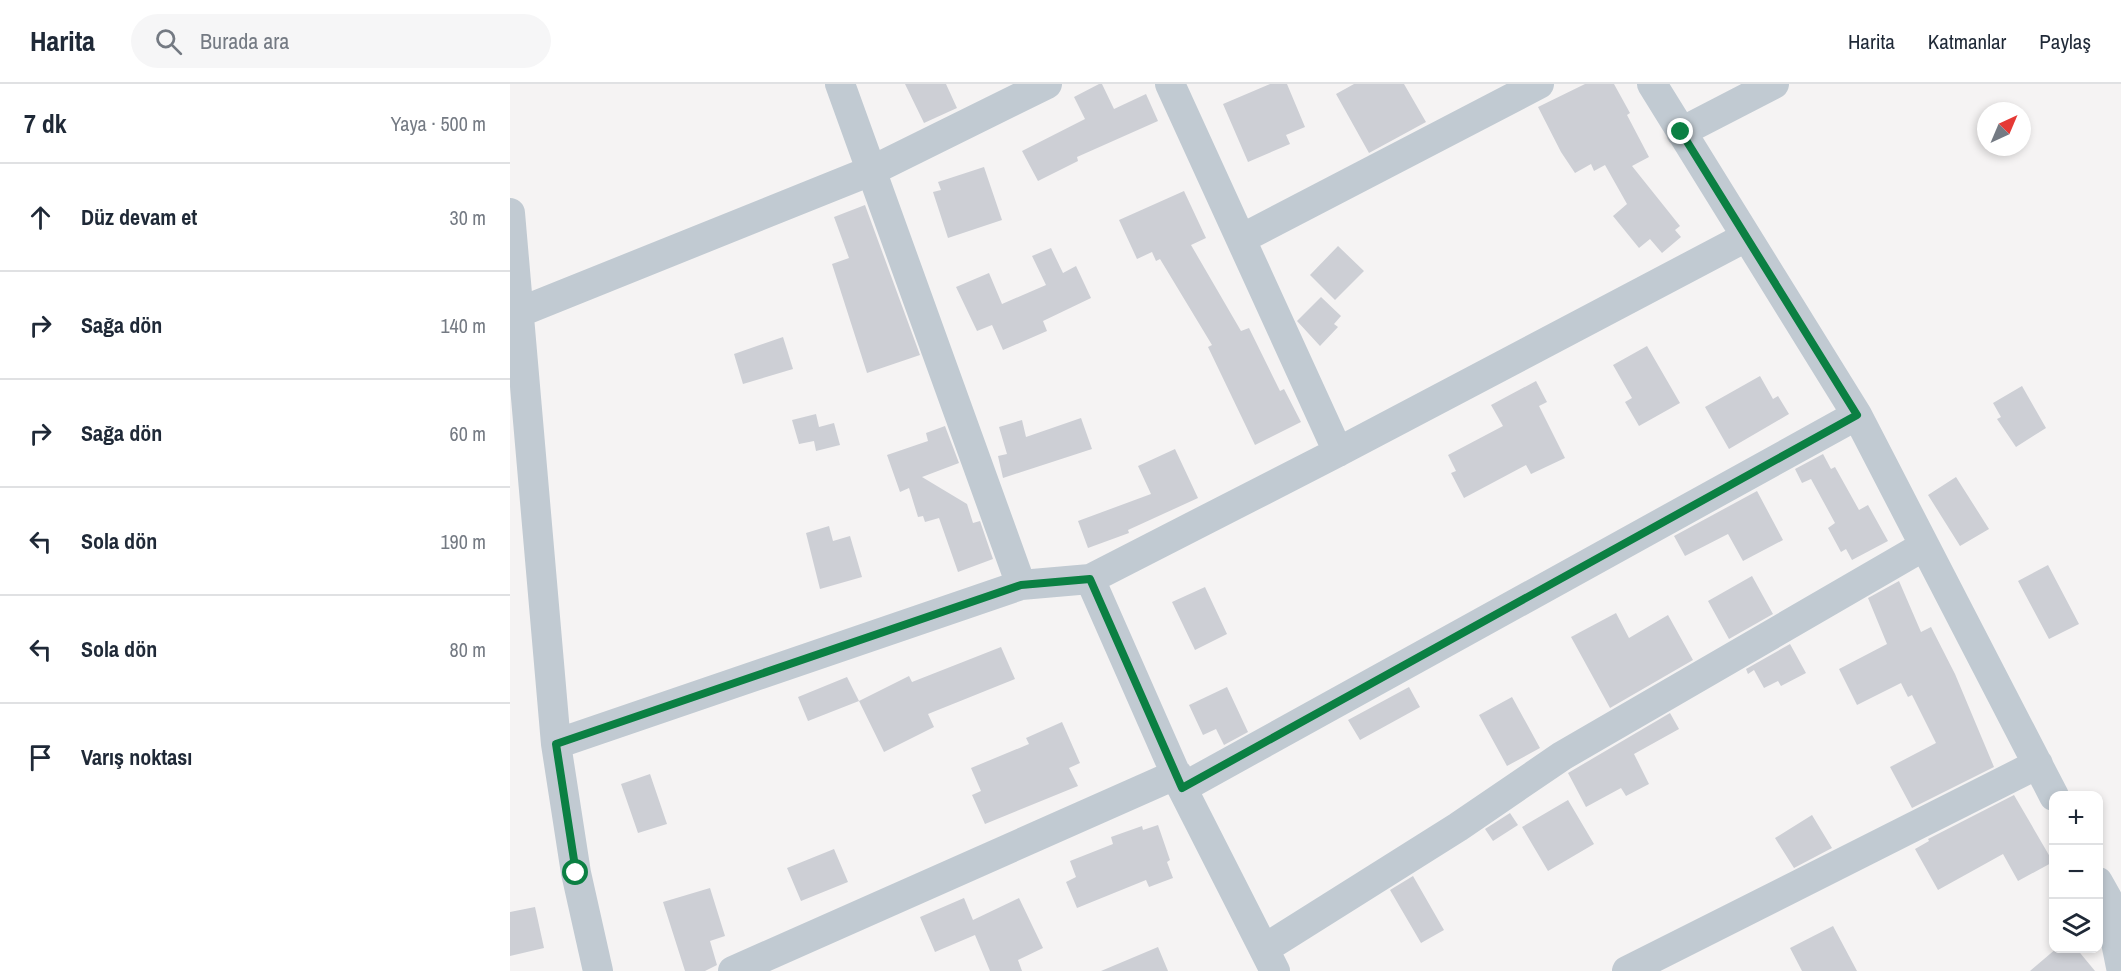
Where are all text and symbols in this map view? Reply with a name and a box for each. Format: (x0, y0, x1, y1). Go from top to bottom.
search box (131, 14, 551, 68)
text: Harita (30, 22, 95, 60)
icon: search (152, 25, 185, 58)
text: Burada ara (200, 26, 289, 56)
text: Harita (1848, 27, 1895, 56)
text: Katmanlar (1928, 27, 2006, 56)
text: Paylaş (2039, 27, 2091, 56)
north arrow (1977, 102, 2031, 156)
text: 7 dk (24, 106, 67, 141)
text: Yaya · 500 m (391, 110, 486, 137)
route end (1667, 118, 1693, 144)
icon: ahead (24, 201, 57, 234)
text: Düz devam et (81, 202, 197, 232)
text: 30 m (450, 204, 486, 231)
icon: right (24, 309, 57, 342)
text: Sağa dön (81, 310, 162, 340)
text: 140 m (440, 312, 486, 339)
icon: right (24, 417, 57, 450)
text: Sağa dön (81, 418, 162, 448)
text: 60 m (450, 420, 486, 447)
icon: left (24, 525, 57, 558)
text: Sola dön (81, 526, 157, 556)
text: 190 m (440, 528, 486, 555)
icon: left (24, 633, 57, 666)
text: Sola dön (81, 634, 157, 664)
text: 80 m (450, 636, 486, 663)
icon: arrive (24, 741, 57, 774)
text: Varış noktası (81, 742, 192, 772)
map controls (2049, 791, 2103, 953)
button: + (2049, 791, 2103, 845)
button: − (2049, 845, 2103, 899)
route start (562, 859, 588, 885)
button: layers (2049, 899, 2103, 953)

